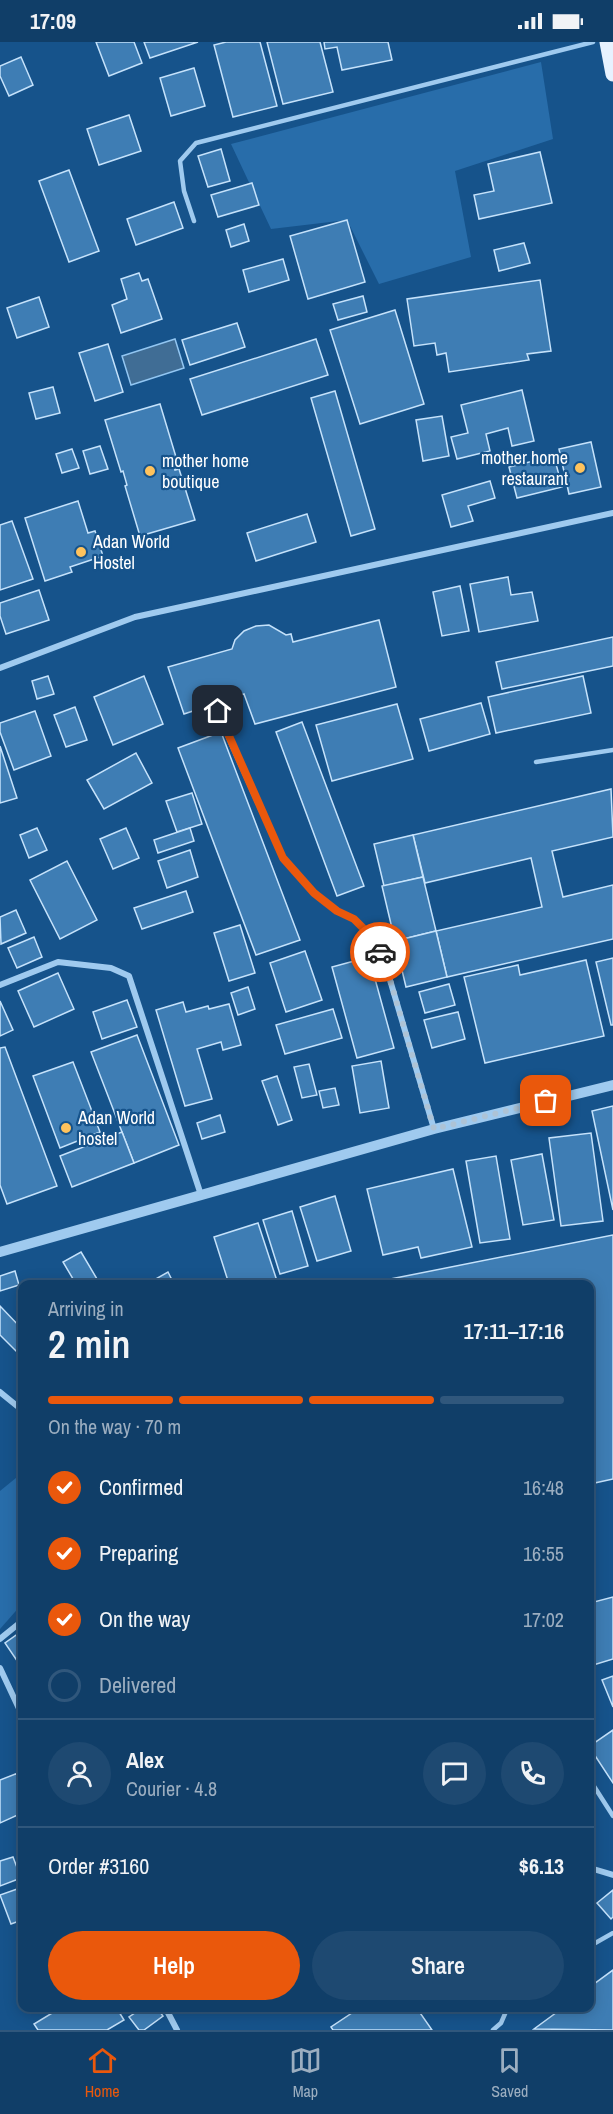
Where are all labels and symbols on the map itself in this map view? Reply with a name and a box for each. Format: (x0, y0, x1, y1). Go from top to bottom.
place label: mother home restaurant (481, 445, 568, 491)
place label: mother home boutique (162, 448, 249, 494)
marker: mother home restaurant (573, 461, 587, 475)
marker: mother home boutique (143, 464, 157, 478)
place label: Adan World Hostel (92, 529, 170, 575)
marker: Adan World Hostel (74, 545, 88, 559)
pin (192, 685, 243, 736)
courier (350, 922, 410, 982)
pin (520, 1075, 571, 1126)
place label: Adan World hostel (77, 1105, 155, 1151)
marker: Adan World hostel (59, 1121, 73, 1135)

